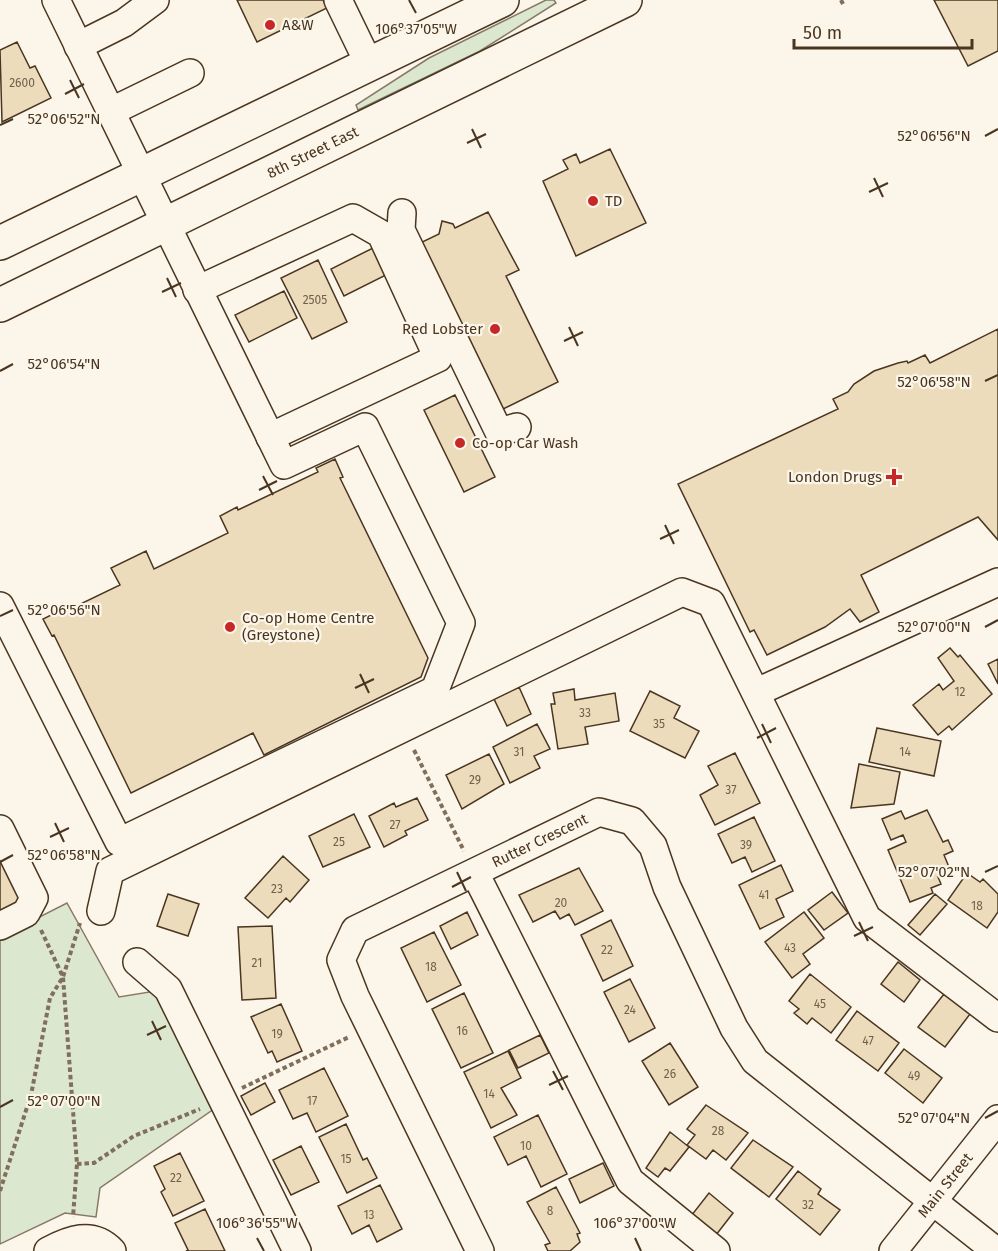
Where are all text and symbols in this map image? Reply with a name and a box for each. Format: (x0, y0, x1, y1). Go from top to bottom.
scale bar (794, 12, 972, 50)
place label: A&W (282, 16, 314, 34)
marker: A&W (263, 18, 277, 32)
text: 106°37'05"W (375, 20, 457, 38)
text: 50 m (803, 22, 842, 44)
house number: 2600 (9, 76, 35, 90)
text: 52°06'52"N (28, 110, 100, 128)
street label: 8th Street East (264, 122, 362, 182)
text: 52°06'56"N (897, 127, 971, 145)
place label: TD (605, 192, 622, 210)
marker: TD (586, 194, 600, 208)
house number: 2505 (303, 293, 327, 307)
place label: Red Lobster (402, 320, 483, 338)
marker: Red Lobster (488, 322, 502, 336)
text: 52°06'54"N (28, 355, 100, 373)
text: 52°06'58"N (897, 373, 971, 391)
place label: Co-op Car Wash (472, 434, 578, 452)
marker: Co-op Car Wash (453, 436, 467, 450)
place label: London Drugs (788, 468, 882, 486)
marker: London Drugs (887, 470, 901, 484)
text: 52°06'56"N (27, 601, 101, 619)
place label: Co-op Home Centre (Greystone) (242, 609, 375, 644)
text: 52°07'00"N (897, 618, 971, 636)
marker: Co-op Home Centre (Greystone) (223, 620, 237, 634)
house number: 12 (954, 685, 966, 699)
house number: 33 (579, 706, 591, 720)
house number: 35 (653, 717, 665, 731)
house number: 31 (514, 745, 524, 759)
house number: 14 (899, 745, 911, 759)
house number: 29 (469, 773, 481, 787)
house number: 37 (725, 783, 737, 797)
street label: Rutter Crescent (489, 810, 591, 871)
house number: 27 (389, 818, 401, 832)
house number: 25 (333, 835, 345, 849)
house number: 39 (740, 838, 752, 852)
text: 52°06'58"N (27, 846, 101, 864)
text: 52°07'02"N (898, 863, 970, 881)
house number: 23 (271, 882, 283, 896)
house number: 41 (759, 888, 769, 902)
house number: 20 (555, 896, 568, 910)
house number: 18 (971, 899, 983, 913)
house number: 43 (784, 941, 796, 955)
house number: 22 (601, 943, 613, 957)
house number: 21 (252, 956, 262, 970)
house number: 18 (425, 960, 437, 974)
house number: 45 (814, 997, 826, 1011)
house number: 24 (624, 1003, 637, 1017)
house number: 16 (456, 1024, 468, 1038)
house number: 19 (271, 1027, 283, 1041)
house number: 47 (862, 1034, 874, 1048)
house number: 26 (664, 1067, 676, 1081)
house number: 49 (908, 1069, 920, 1083)
house number: 14 (483, 1087, 495, 1101)
text: 52°07'00"N (27, 1092, 101, 1110)
house number: 17 (307, 1094, 317, 1108)
text: 52°07'04"N (898, 1109, 970, 1127)
house number: 28 (712, 1124, 725, 1138)
house number: 10 (520, 1139, 532, 1153)
street label: Main Street (914, 1149, 977, 1221)
house number: 15 (340, 1152, 352, 1166)
house number: 22 (170, 1171, 182, 1185)
house number: 32 (802, 1198, 814, 1212)
house number: 8 (547, 1204, 554, 1218)
house number: 13 (363, 1208, 375, 1222)
text: 106°36'55"W (216, 1214, 299, 1232)
text: 106°37'00"W (594, 1214, 677, 1232)

